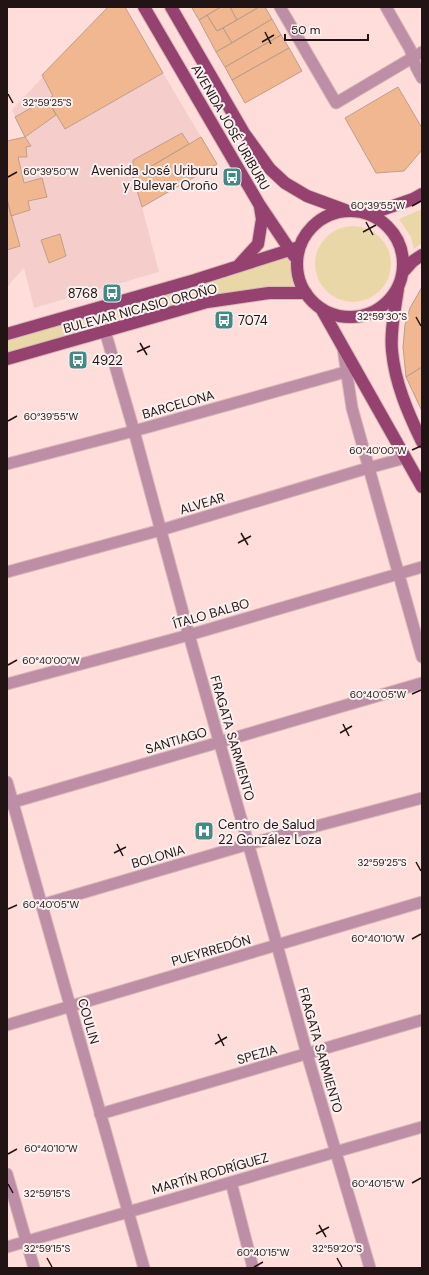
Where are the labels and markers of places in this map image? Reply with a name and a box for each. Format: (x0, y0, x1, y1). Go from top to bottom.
place label: Avenida José Uriburu y Bulevar Oroño (91, 162, 218, 194)
bus stop icon: Avenida José Uriburu y Bulevar Oroño (221, 166, 243, 188)
bus stop icon: 8768 (101, 282, 123, 304)
place label: 8768 (68, 285, 98, 302)
bus stop icon: 7074 (213, 309, 235, 331)
place label: 7074 (238, 312, 268, 329)
bus stop icon: 4922 (67, 349, 89, 371)
place label: 4922 (92, 352, 123, 369)
place label: Centro de Salud 22 González Loza (218, 816, 322, 848)
hospital icon: Centro de Salud 22 González Loza (193, 820, 215, 842)

